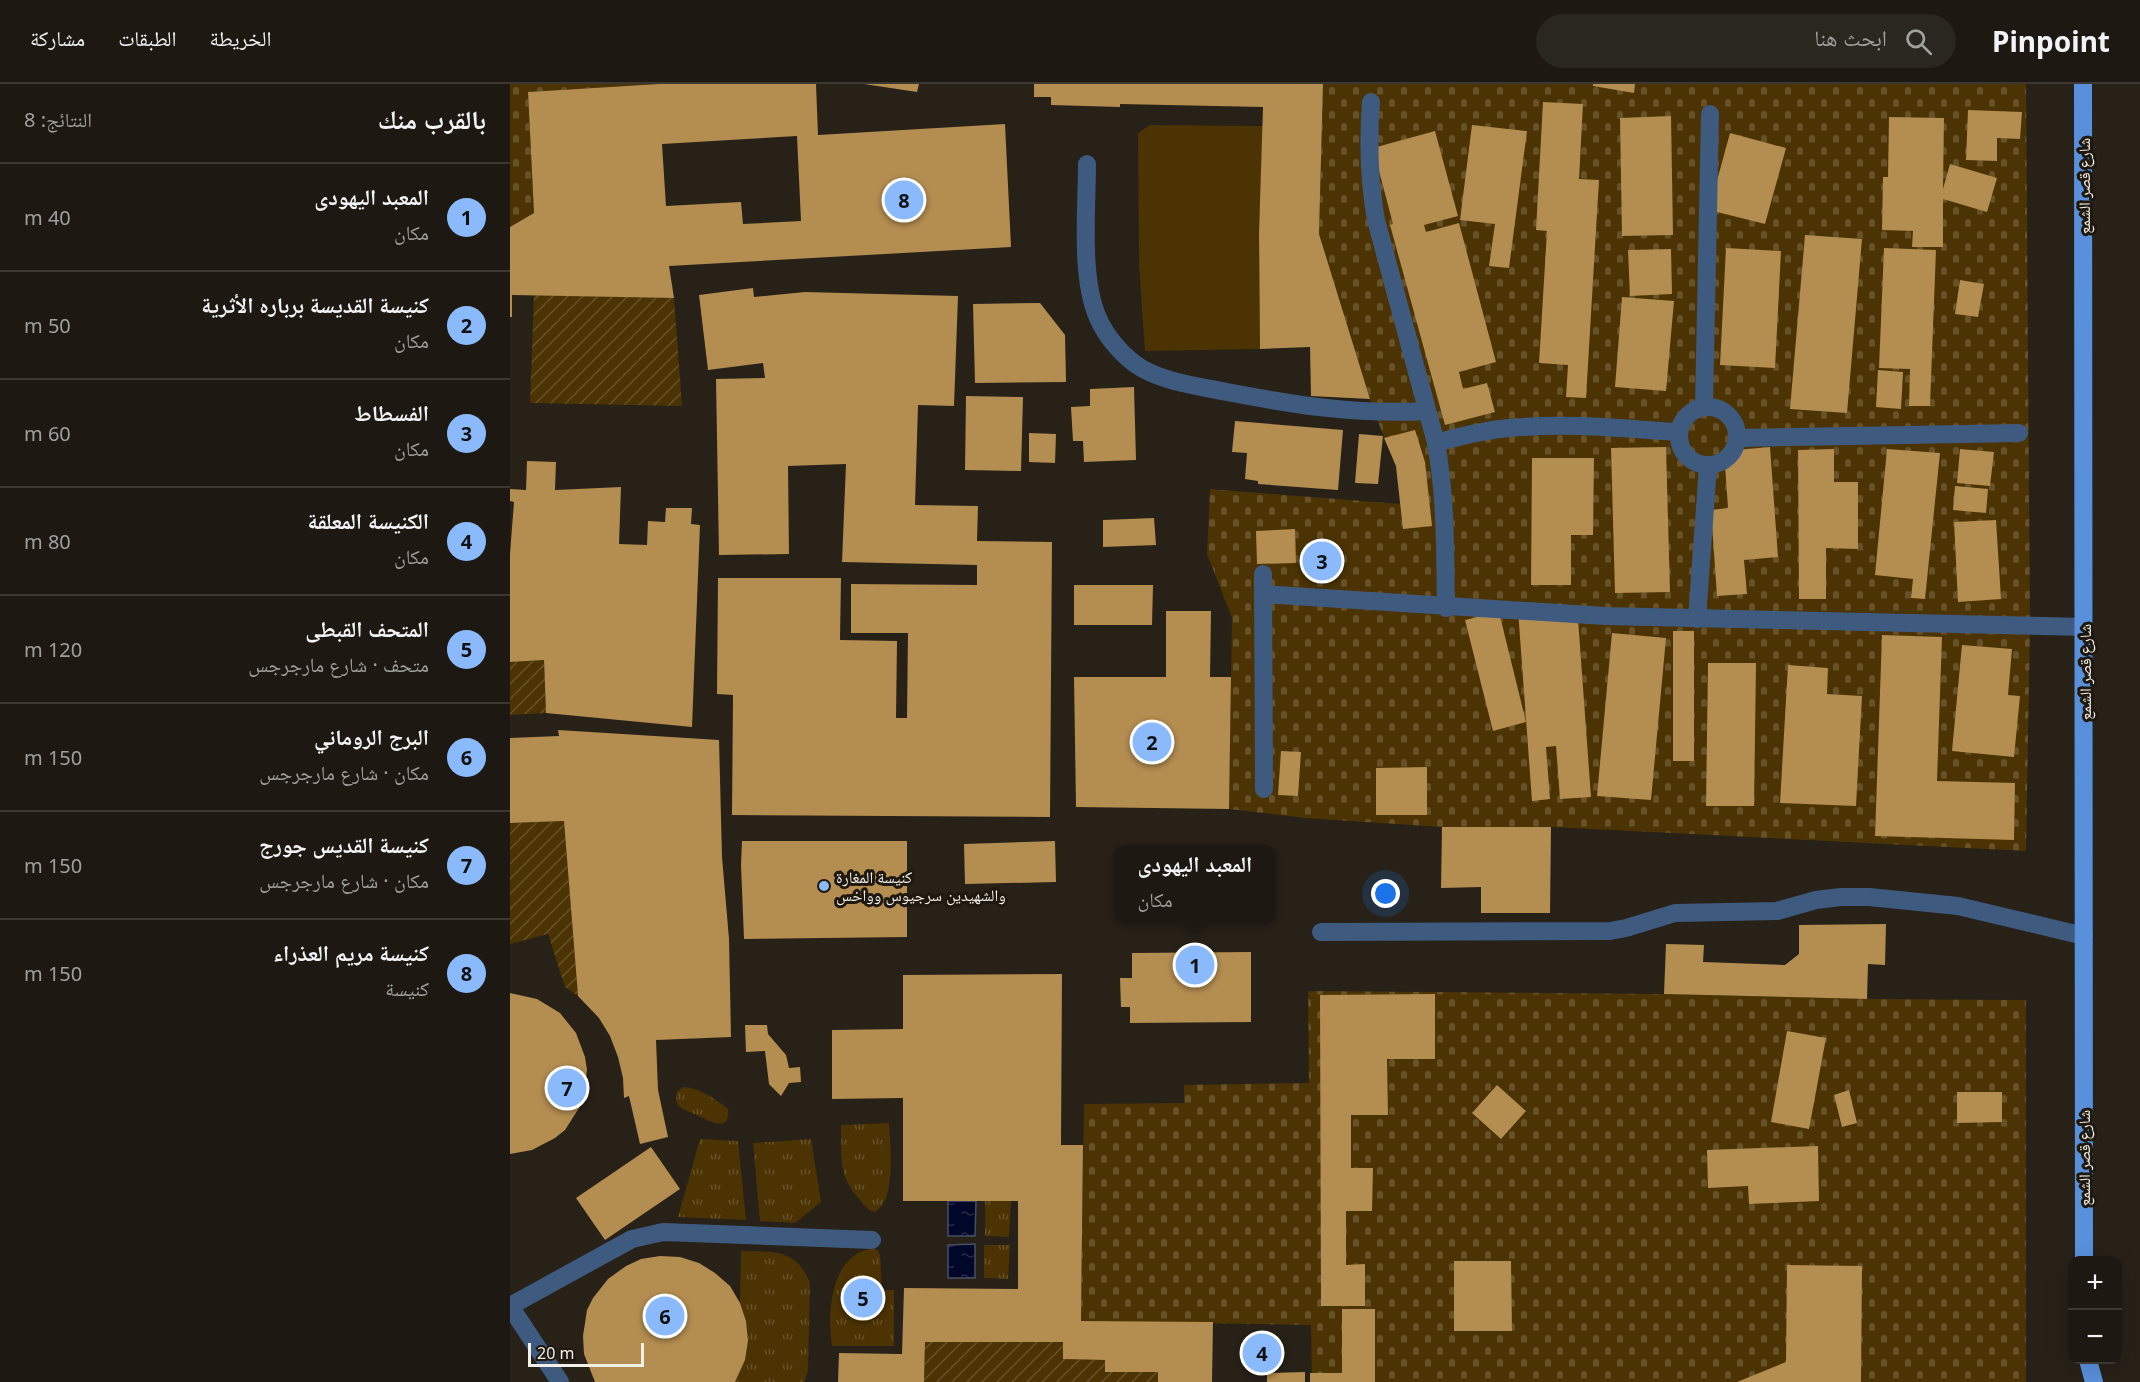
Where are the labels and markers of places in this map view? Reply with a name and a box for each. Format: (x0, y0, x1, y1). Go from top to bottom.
pin: 8 (884, 178, 924, 222)
pin: 3 (1302, 538, 1342, 584)
pin: 2 (1132, 720, 1172, 764)
place label: كنيسة المغارة والشهيدين سرجيوس وواخس (836, 866, 1006, 906)
marker: كنيسة المغارة والشهيدين سرجيوس وواخس (817, 879, 831, 893)
pin: 1 (1176, 942, 1214, 988)
pin: 7 (548, 1066, 586, 1110)
pin: 5 (844, 1276, 882, 1320)
pin: 6 (646, 1294, 684, 1338)
pin: 4 (1242, 1330, 1281, 1376)

